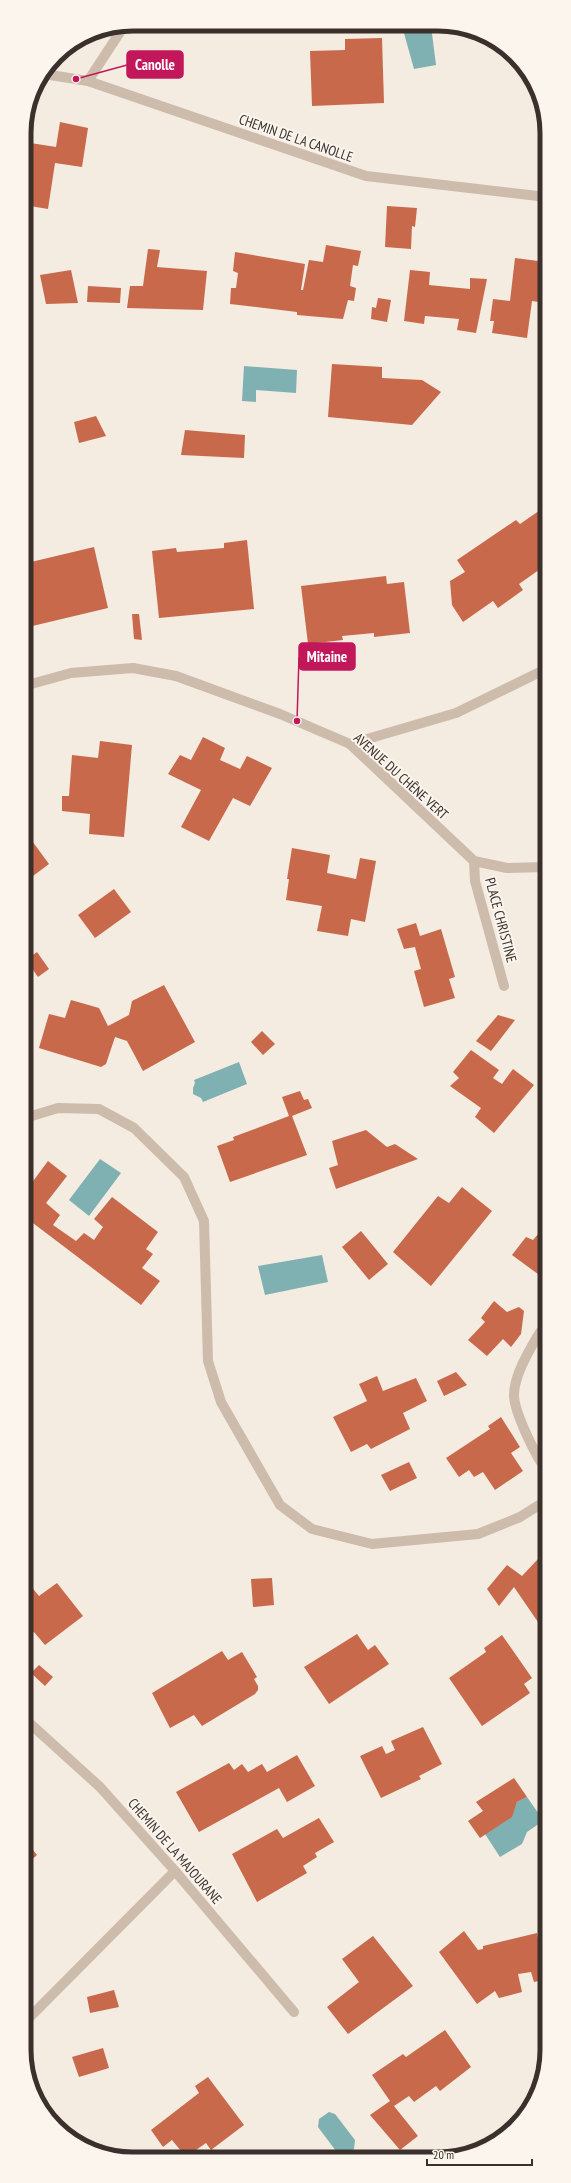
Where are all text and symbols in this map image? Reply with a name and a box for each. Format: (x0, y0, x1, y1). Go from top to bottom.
callout: Canolle (127, 51, 183, 78)
text: Canolle (135, 55, 175, 74)
street label: CHEMIN DE LA CANOLLE (237, 110, 355, 166)
callout: Mitaine (299, 643, 355, 670)
text: Mitaine (307, 647, 347, 666)
street label: AVENUE DU CHÊNE VERT (350, 729, 452, 824)
street label: PLACE CHRISTINE (481, 876, 521, 964)
street label: CHEMIN DE LA MAJOURANE (124, 1794, 226, 1908)
scale bar (427, 2141, 532, 2167)
text: 20 m (433, 2147, 454, 2162)

